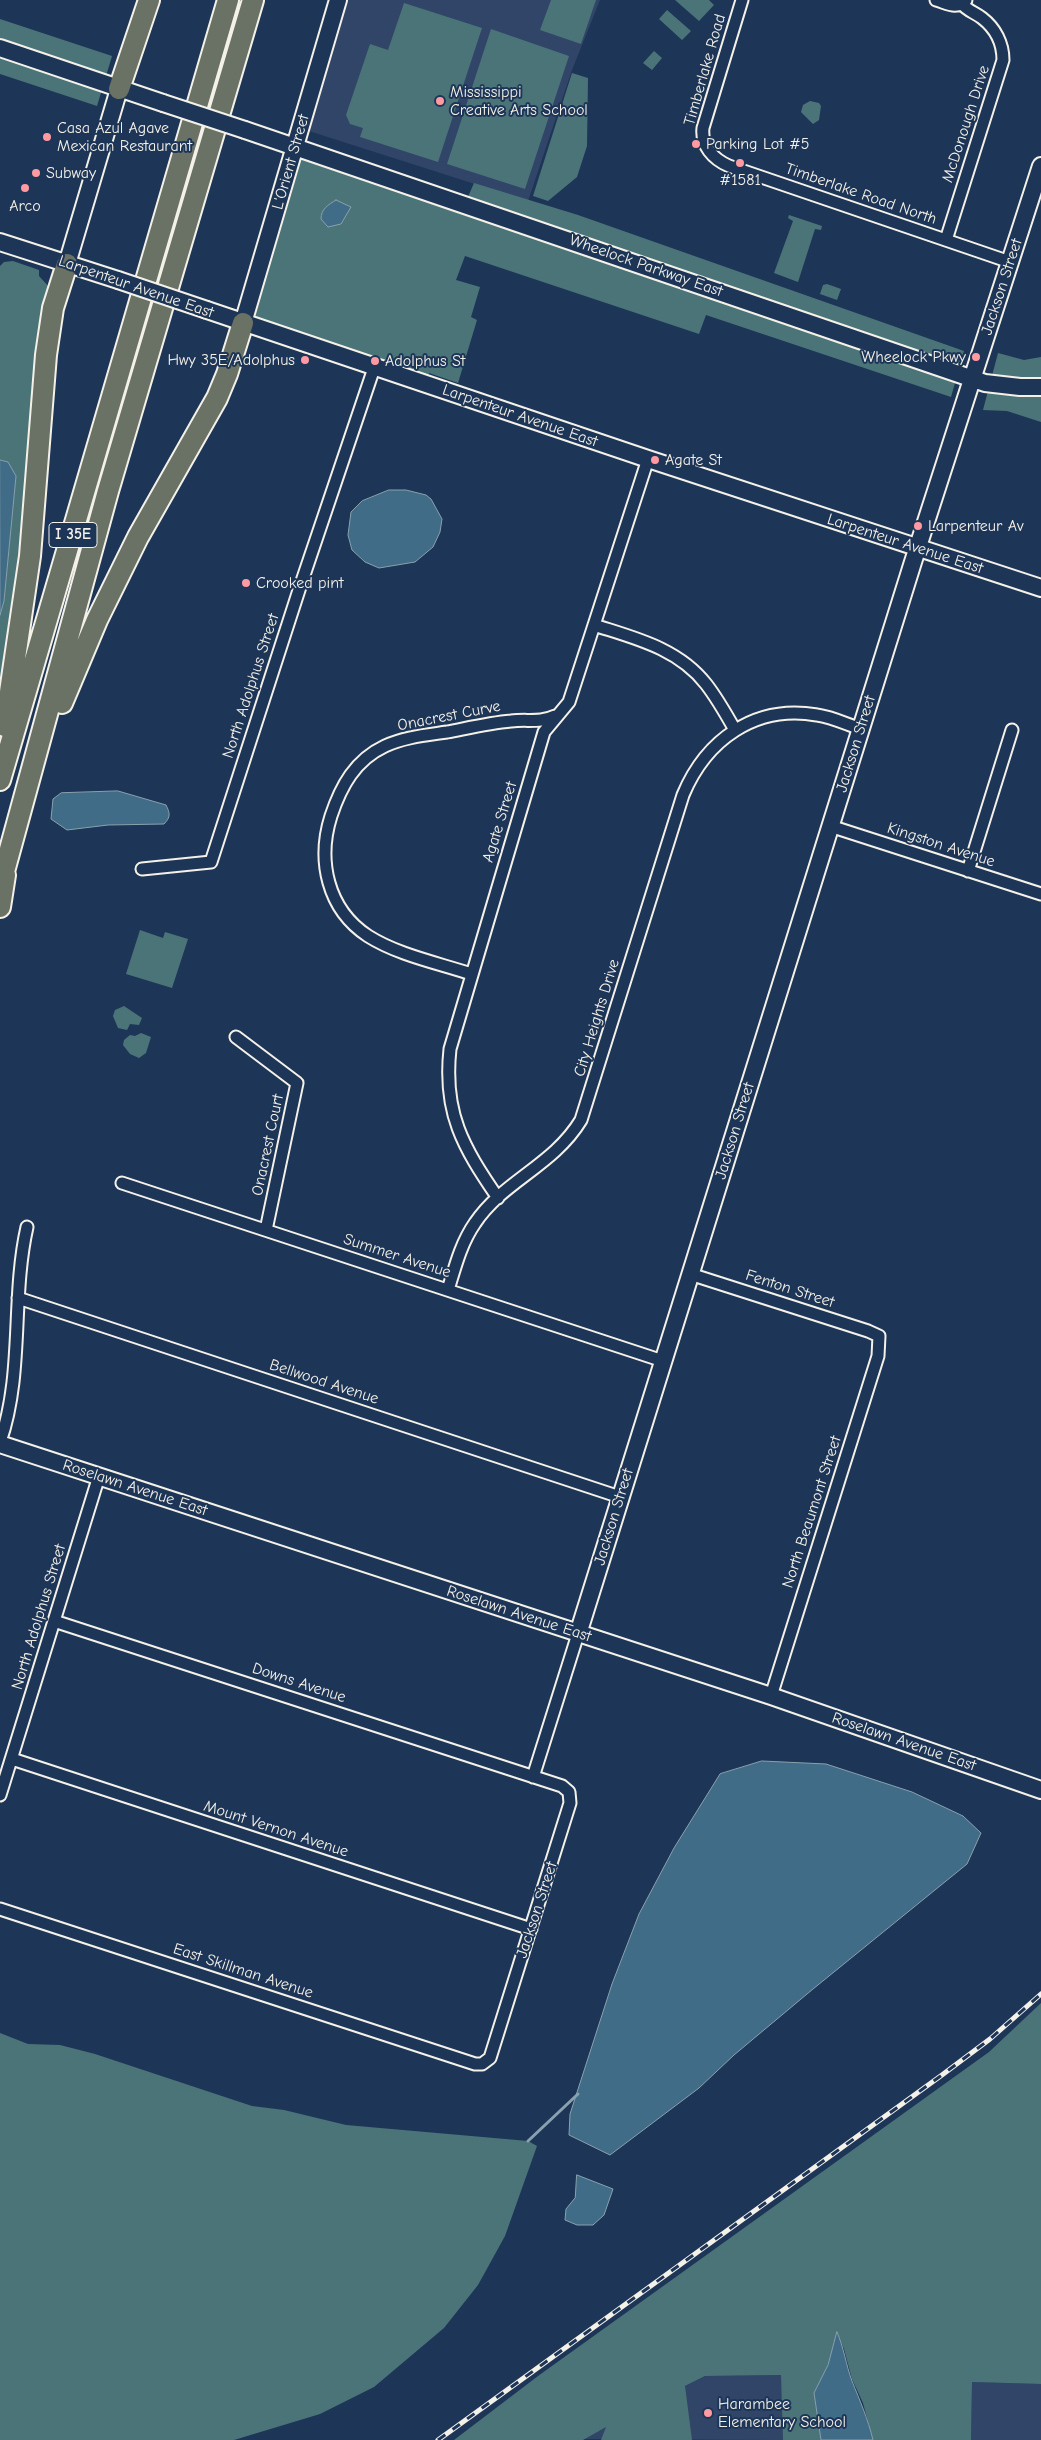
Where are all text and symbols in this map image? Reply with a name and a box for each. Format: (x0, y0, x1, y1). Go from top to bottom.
street label: Timberlake Road (680, 12, 730, 128)
street label: McDonough Drive (938, 63, 994, 185)
place label: Mississippi Creative Arts School (450, 82, 588, 120)
marker: Mississippi Creative Arts School (434, 95, 446, 107)
street label: L'Orient Street (268, 112, 314, 212)
place label: Casa Azul Agave Mexican Restaurant (57, 118, 192, 156)
marker: Casa Azul Agave Mexican Restaurant (41, 131, 53, 143)
place label: Parking Lot #5 (706, 134, 809, 154)
marker: Parking Lot #5 (690, 138, 702, 150)
marker: #1581 (734, 157, 746, 169)
street label: Timberlake Road North (783, 159, 939, 229)
place label: Subway (46, 163, 96, 183)
marker: Subway (30, 167, 42, 179)
place label: #1581 (719, 170, 761, 190)
marker: Arco (19, 182, 31, 194)
place label: Arco (9, 196, 41, 216)
street label: Wheelock Parkway East (567, 231, 725, 301)
street label: Jackson Street (977, 236, 1027, 338)
street label: Larpenteur Avenue East (56, 251, 216, 323)
place label: Wheelock Pkwy (861, 347, 966, 367)
place label: Hwy 35E/Adolphus (167, 350, 295, 370)
place label: Adolphus St (385, 351, 465, 371)
marker: Wheelock Pkwy (970, 351, 982, 363)
marker: Hwy 35E/Adolphus (299, 354, 311, 366)
marker: Adolphus St (369, 355, 381, 367)
street label: Larpenteur Avenue East (440, 380, 600, 452)
place label: Agate St (665, 450, 722, 470)
marker: Agate St (649, 454, 661, 466)
street label: Larpenteur Avenue East (825, 510, 985, 578)
place label: Larpenteur Av (928, 516, 1024, 536)
marker: Larpenteur Av (912, 520, 924, 532)
road number: I 35E (49, 522, 97, 548)
place label: Crooked pint (256, 573, 344, 593)
marker: Crooked pint (240, 577, 252, 589)
street label: North Adolphus Street (219, 611, 283, 761)
street label: Jackson Street (832, 693, 880, 795)
street label: Onacrest Curve (396, 697, 502, 735)
street label: Agate Street (479, 779, 521, 865)
street label: Kingston Avenue (885, 819, 997, 871)
street label: City Heights Drive (570, 957, 624, 1079)
street label: Jackson Street (711, 1080, 759, 1182)
street label: Onacrest Court (248, 1093, 288, 1197)
street label: Summer Avenue (341, 1230, 453, 1282)
street label: Fenton Street (743, 1266, 837, 1312)
street label: Bellwood Avenue (267, 1355, 381, 1409)
street label: North Beaumont Street (778, 1434, 846, 1590)
street label: Roselawn Avenue East (60, 1456, 210, 1520)
street label: Jackson Street (590, 1466, 638, 1568)
street label: North Adolphus Street (8, 1542, 70, 1692)
street label: Roselawn Avenue East (444, 1582, 594, 1646)
street label: Downs Avenue (250, 1659, 348, 1707)
street label: Roselawn Avenue East (829, 1708, 979, 1776)
street label: Mount Vernon Avenue (201, 1797, 351, 1861)
street label: Jackson Street (512, 1859, 562, 1961)
street label: East Skillman Avenue (171, 1939, 315, 2003)
place label: Harambee Elementary School (718, 2394, 846, 2432)
marker: Harambee Elementary School (702, 2407, 714, 2419)

